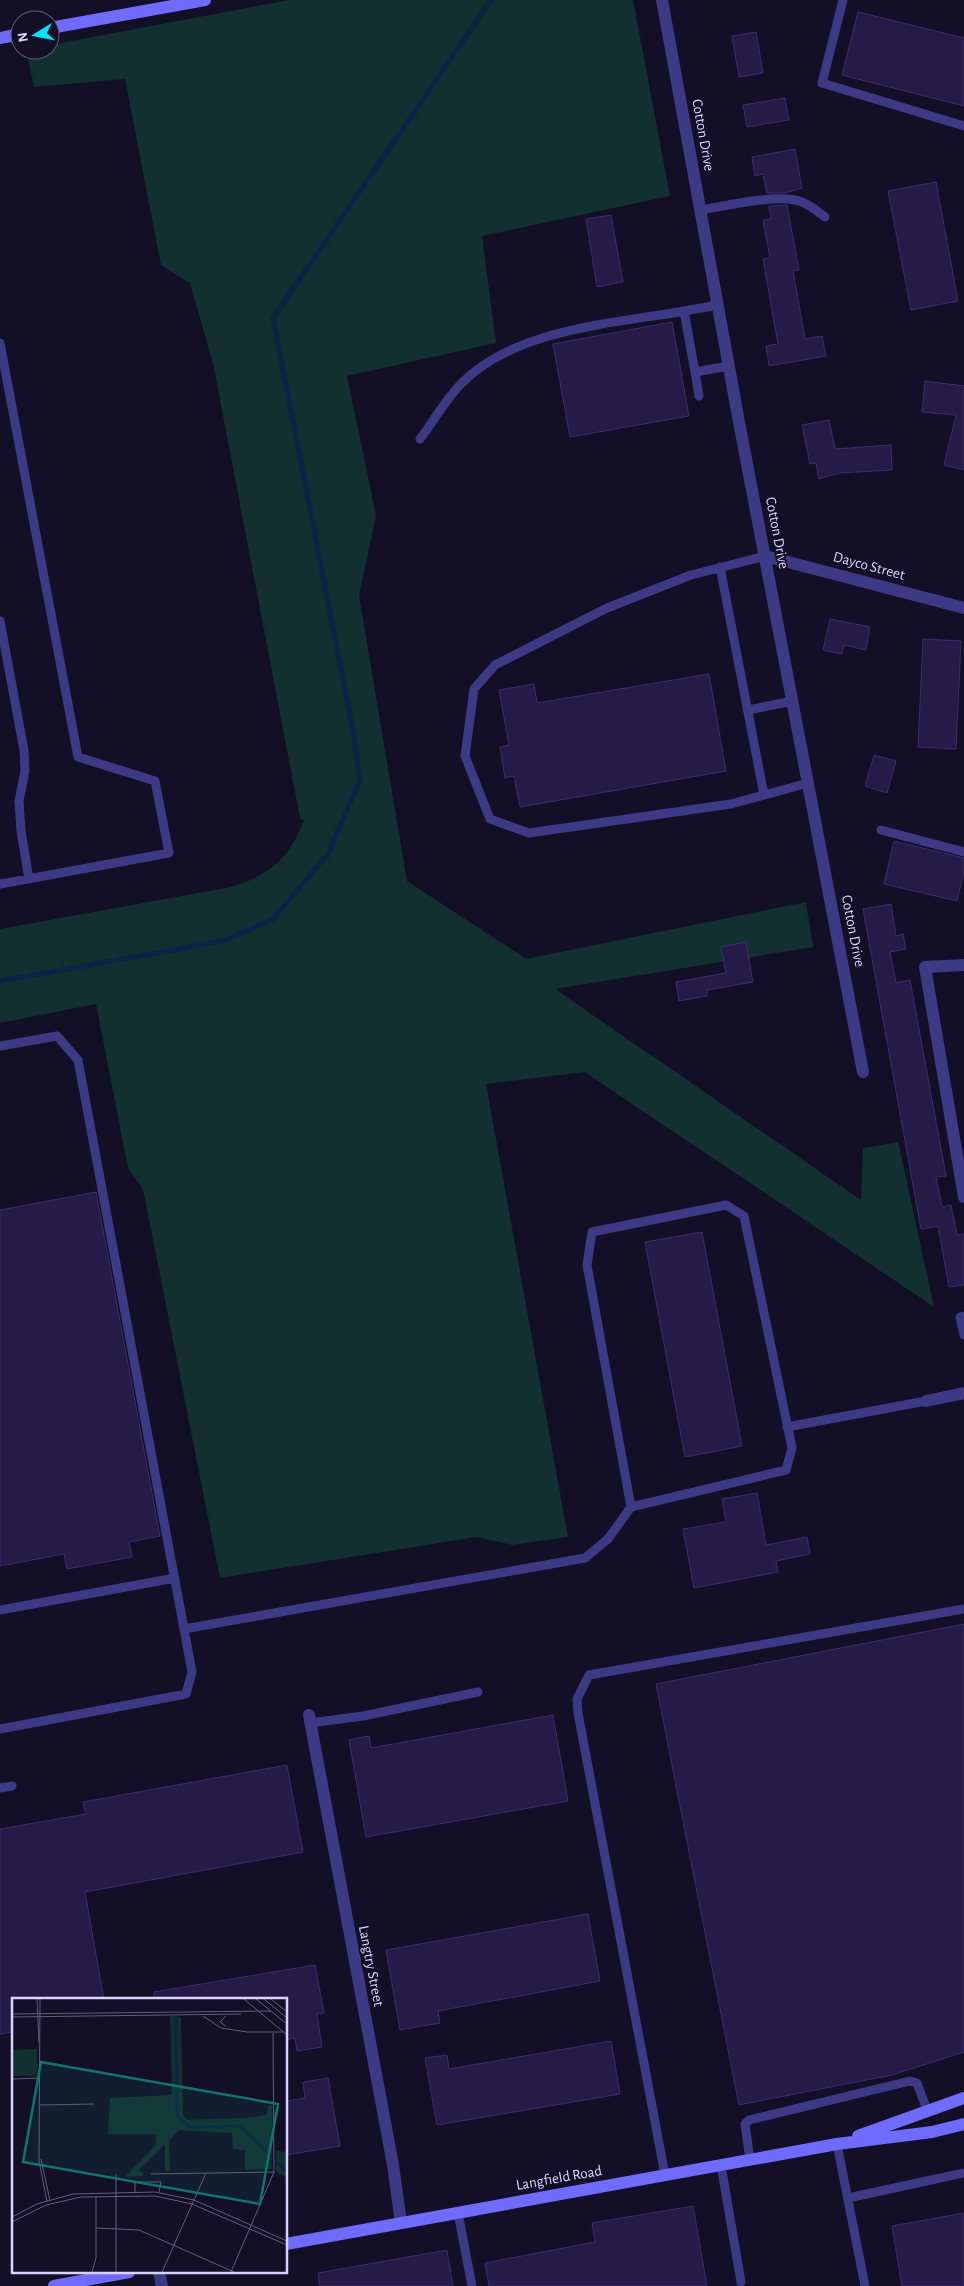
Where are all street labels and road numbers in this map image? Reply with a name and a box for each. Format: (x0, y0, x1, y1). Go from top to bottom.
street label: Cotton Drive (689, 98, 717, 172)
street label: Cotton Drive (763, 496, 791, 570)
street label: Dayco Street (832, 549, 907, 583)
street label: Cotton Drive (839, 894, 867, 968)
street label: Langtry Street (356, 1924, 386, 2008)
street label: Langfield Road (515, 2163, 603, 2193)

